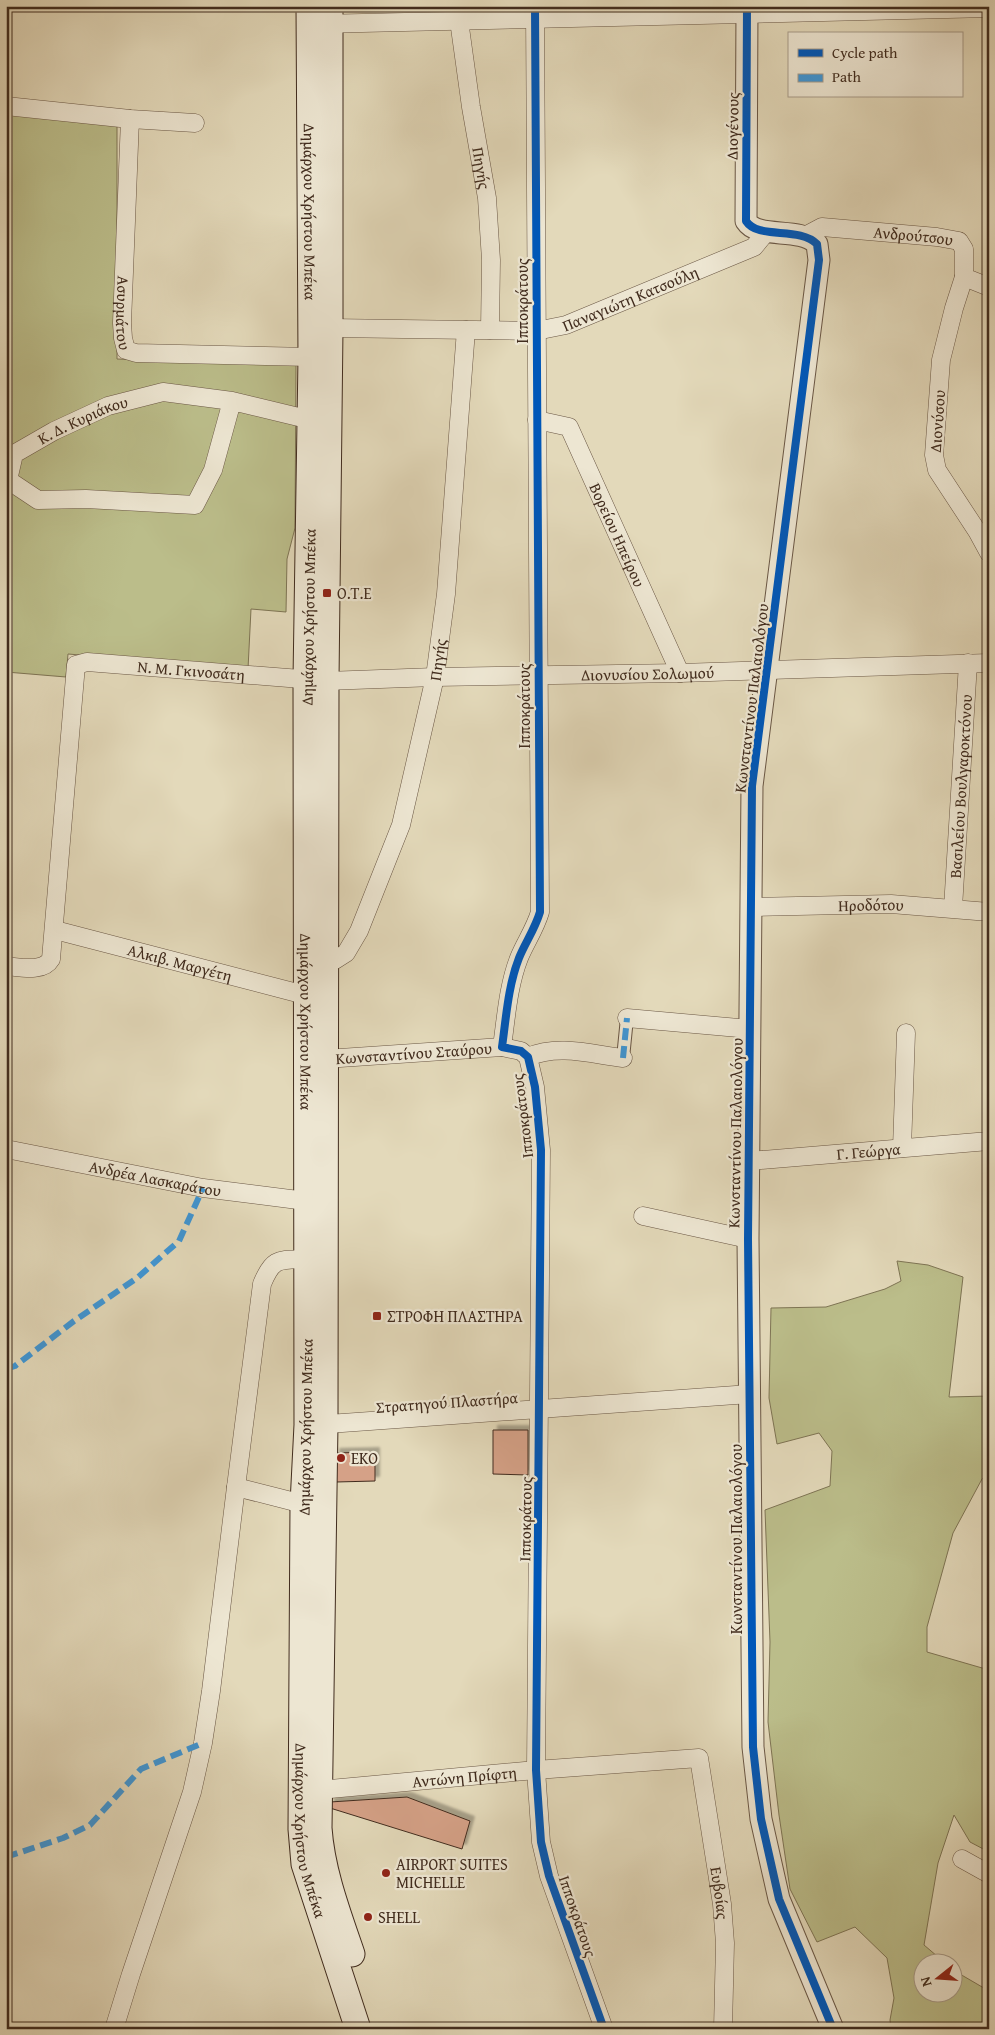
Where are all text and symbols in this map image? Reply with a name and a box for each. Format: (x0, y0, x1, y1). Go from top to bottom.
legend (788, 32, 962, 98)
text: Cycle path (832, 42, 898, 63)
text: Path (832, 66, 861, 87)
street label: Διογένους (719, 92, 745, 160)
street label: Δημάρχου Χρήστου Μπέκα (298, 123, 323, 301)
street label: Πηγής (466, 145, 497, 191)
street label: Ανδρούτσου (873, 220, 955, 252)
street label: Ιπποκράτους (510, 258, 534, 344)
street label: Παναγιώτη Κατσούλη (558, 259, 702, 337)
street label: Ασυρμάτου (110, 275, 138, 353)
street label: Κ. Δ. Κυριάκου (33, 389, 130, 450)
street label: Διονύσου (923, 389, 951, 453)
street label: Βορείου Ηπείρου (584, 479, 652, 591)
street label: Δημάρχου Χρήστου Μπέκα (294, 528, 322, 706)
place label: Ο.Τ.Ε (337, 581, 372, 605)
marker: Ο.Τ.Ε (321, 587, 333, 599)
street label: Κωνσταντίνου Παλαιολόγου (727, 602, 775, 794)
street label: Πηγής (423, 637, 452, 682)
street label: Ν. Μ. Γκινοσάτη (137, 654, 246, 687)
street label: Διονυσίου Σολωμού (581, 660, 714, 687)
street label: Ιπποκράτους (512, 663, 536, 749)
street label: Βασιλείου Βουλγαροκτόνου (943, 694, 978, 879)
street label: Ηροδότου (838, 892, 905, 917)
street label: Δημάρχου Χρήστου Μπέκα (294, 933, 319, 1111)
street label: Αλκιβ. Μαργέτη (125, 937, 235, 988)
street label: Κωνσταντίνου Σταύρου (335, 1036, 493, 1070)
street label: Κωνσταντίνου Παλαιολόγου (721, 1038, 749, 1228)
street label: Ιπποκράτους (505, 1072, 539, 1160)
street label: Γ. Γεώργα (835, 1136, 902, 1166)
street label: Ανδρέα Λασκαράτου (87, 1154, 223, 1202)
place label: ΣΤΡΟΦΗ ΠΛΑΣΤΗΡΑ (387, 1304, 523, 1328)
marker: ΣΤΡΟΦΗ ΠΛΑΣΤΗΡΑ (371, 1310, 383, 1322)
street label: Δημάρχου Χρήστου Μπέκα (291, 1338, 319, 1516)
street label: Στρατηγού Πλαστήρα (375, 1385, 519, 1419)
street label: Κωνσταντίνου Παλαιολόγου (724, 1444, 748, 1634)
place label: ΕΚΟ (351, 1446, 378, 1470)
marker: ΕΚΟ (335, 1452, 347, 1464)
street label: Ιπποκράτους (512, 1476, 538, 1562)
street label: Δημάρχου Χρήστου Μπέκα (289, 1743, 333, 1921)
street label: Αντώνη Πρίφτη (411, 1760, 518, 1793)
place label: AIRPORT SUITES MICHELLE (396, 1852, 508, 1894)
street label: Ευβοίας (704, 1865, 735, 1920)
marker: AIRPORT SUITES MICHELLE (380, 1867, 392, 1879)
street label: Ιπποκράτους (553, 1872, 603, 1960)
place label: SHELL (378, 1905, 420, 1929)
marker: SHELL (362, 1911, 374, 1923)
north arrow (912, 1952, 962, 2002)
text: N (914, 1974, 936, 1989)

